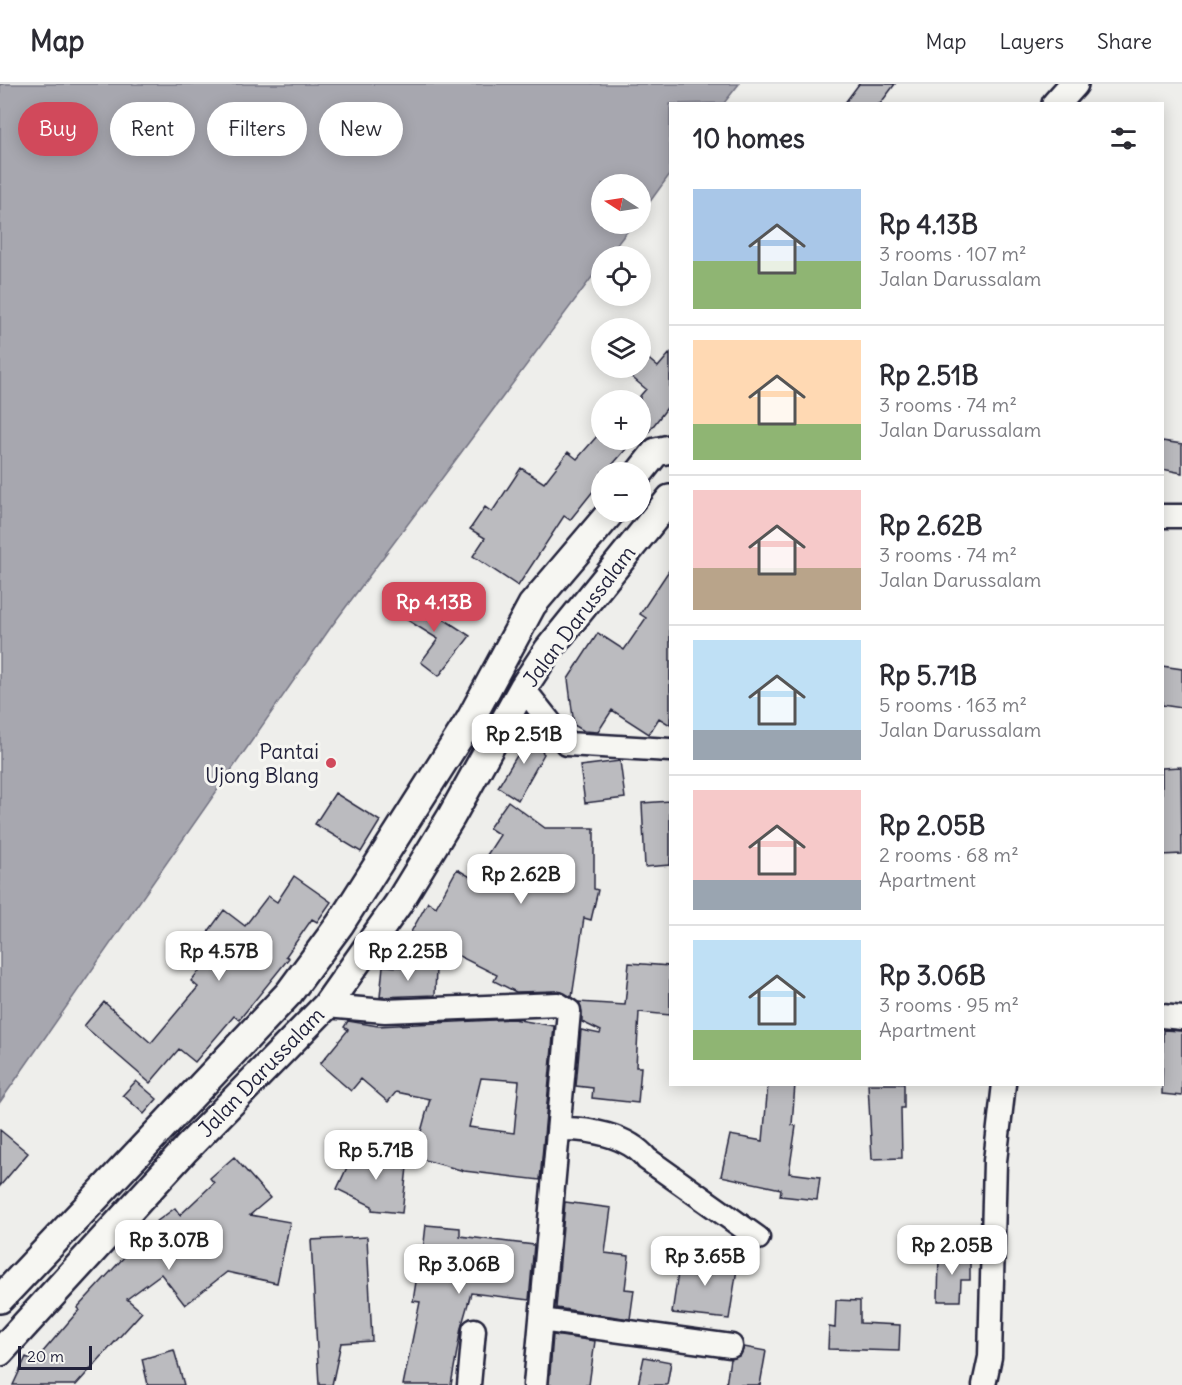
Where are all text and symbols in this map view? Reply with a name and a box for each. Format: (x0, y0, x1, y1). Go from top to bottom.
text: Map (30, 23, 84, 59)
text: Map (926, 28, 966, 55)
text: Layers (999, 28, 1064, 55)
text: Share (1097, 28, 1152, 55)
chip: Buy (18, 102, 98, 156)
chip: Rent (110, 102, 195, 156)
chip: Filters (207, 102, 307, 156)
chip: New (319, 102, 403, 156)
text: 10 homes (693, 122, 805, 155)
icon: filters (1107, 122, 1140, 155)
north arrow (591, 174, 651, 234)
map controls (591, 174, 651, 522)
text: Rp 4.13B (879, 208, 978, 241)
icon: home (741, 213, 813, 285)
text: 3 rooms · 107 m² (879, 241, 1027, 266)
button: locate (591, 246, 651, 306)
text: Jalan Darussalam (879, 266, 1041, 291)
button: layers (591, 318, 651, 378)
text: Rp 2.51B (879, 359, 978, 392)
icon: home (741, 364, 813, 436)
button: + (591, 390, 651, 450)
text: 3 rooms · 74 m² (879, 392, 1017, 417)
text: Jalan Darussalam (879, 417, 1041, 442)
button: − (591, 462, 651, 522)
text: Rp 2.62B (879, 509, 982, 542)
icon: home (741, 514, 813, 586)
street label: Jalan Darussalam (517, 540, 641, 692)
text: 3 rooms · 74 m² (879, 542, 1017, 567)
text: Jalan Darussalam (879, 567, 1041, 592)
pin: Rp 4.13B (372, 582, 496, 633)
text: Rp 4.13B (396, 589, 472, 614)
text: Rp 5.71B (879, 659, 977, 692)
icon: home (741, 664, 813, 736)
text: 5 rooms · 163 m² (879, 692, 1027, 717)
pin: Rp 2.51B (462, 714, 586, 765)
text: Jalan Darussalam (879, 717, 1041, 742)
text: Rp 2.51B (486, 721, 562, 746)
place label: Pantai Ujong Blang (205, 738, 319, 789)
marker: Pantai Ujong Blang (324, 756, 338, 770)
text: Rp 2.05B (879, 809, 985, 842)
icon: home (741, 814, 813, 886)
text: 2 rooms · 68 m² (879, 842, 1019, 867)
pin: Rp 2.62B (459, 854, 583, 905)
text: Rp 2.62B (481, 861, 561, 886)
text: Apartment (879, 867, 976, 892)
pin: Rp 4.57B (157, 931, 281, 982)
pin: Rp 2.25B (346, 931, 470, 982)
text: Rp 4.57B (180, 938, 258, 963)
text: Rp 2.25B (368, 938, 448, 963)
text: Rp 3.06B (879, 959, 986, 992)
icon: home (741, 964, 813, 1036)
text: 3 rooms · 95 m² (879, 992, 1019, 1017)
street label: Jalan Darussalam (192, 1001, 330, 1143)
text: Apartment (879, 1017, 976, 1042)
pin: Rp 5.71B (314, 1130, 438, 1181)
text: Rp 5.71B (338, 1137, 414, 1162)
pin: Rp 3.07B (107, 1220, 231, 1271)
pin: Rp 2.05B (890, 1225, 1014, 1276)
text: Rp 3.07B (129, 1227, 209, 1252)
text: Rp 2.05B (911, 1232, 993, 1257)
pin: Rp 3.65B (643, 1236, 767, 1287)
text: Rp 3.65B (665, 1243, 745, 1268)
pin: Rp 3.06B (397, 1244, 521, 1295)
text: Rp 3.06B (418, 1251, 500, 1276)
scale bar (18, 1343, 92, 1370)
text: 20 m (27, 1346, 64, 1366)

